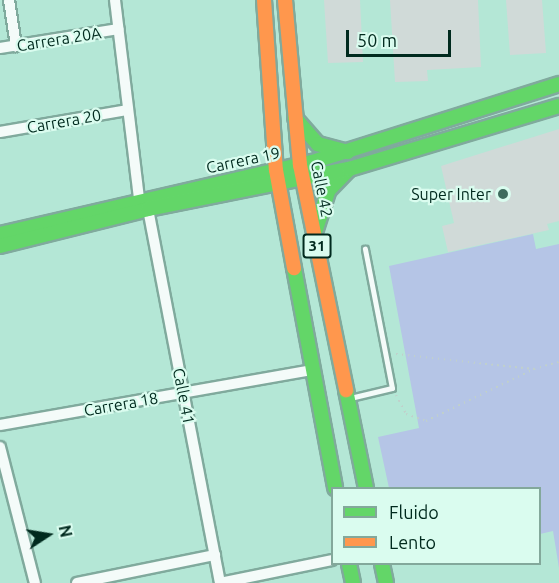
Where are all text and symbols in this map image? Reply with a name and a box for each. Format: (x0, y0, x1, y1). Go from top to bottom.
scale bar (349, 18, 454, 56)
street label: Carrera 20A (15, 23, 103, 55)
text: 50 m (357, 30, 397, 50)
street label: Carrera 20 (25, 105, 103, 137)
street label: Carrera 19 (204, 143, 282, 177)
street label: Calle 42 (307, 159, 337, 219)
place label: Super Inter (411, 184, 491, 204)
marker: Super Inter (496, 187, 510, 201)
road number: 31 (302, 234, 332, 258)
street label: Calle 41 (169, 366, 199, 426)
street label: Carrera 18 (82, 388, 160, 420)
legend (331, 487, 541, 565)
text: Fluido (389, 502, 439, 522)
north arrow (18, 505, 78, 565)
text: N (56, 524, 76, 539)
text: Lento (389, 532, 436, 552)

